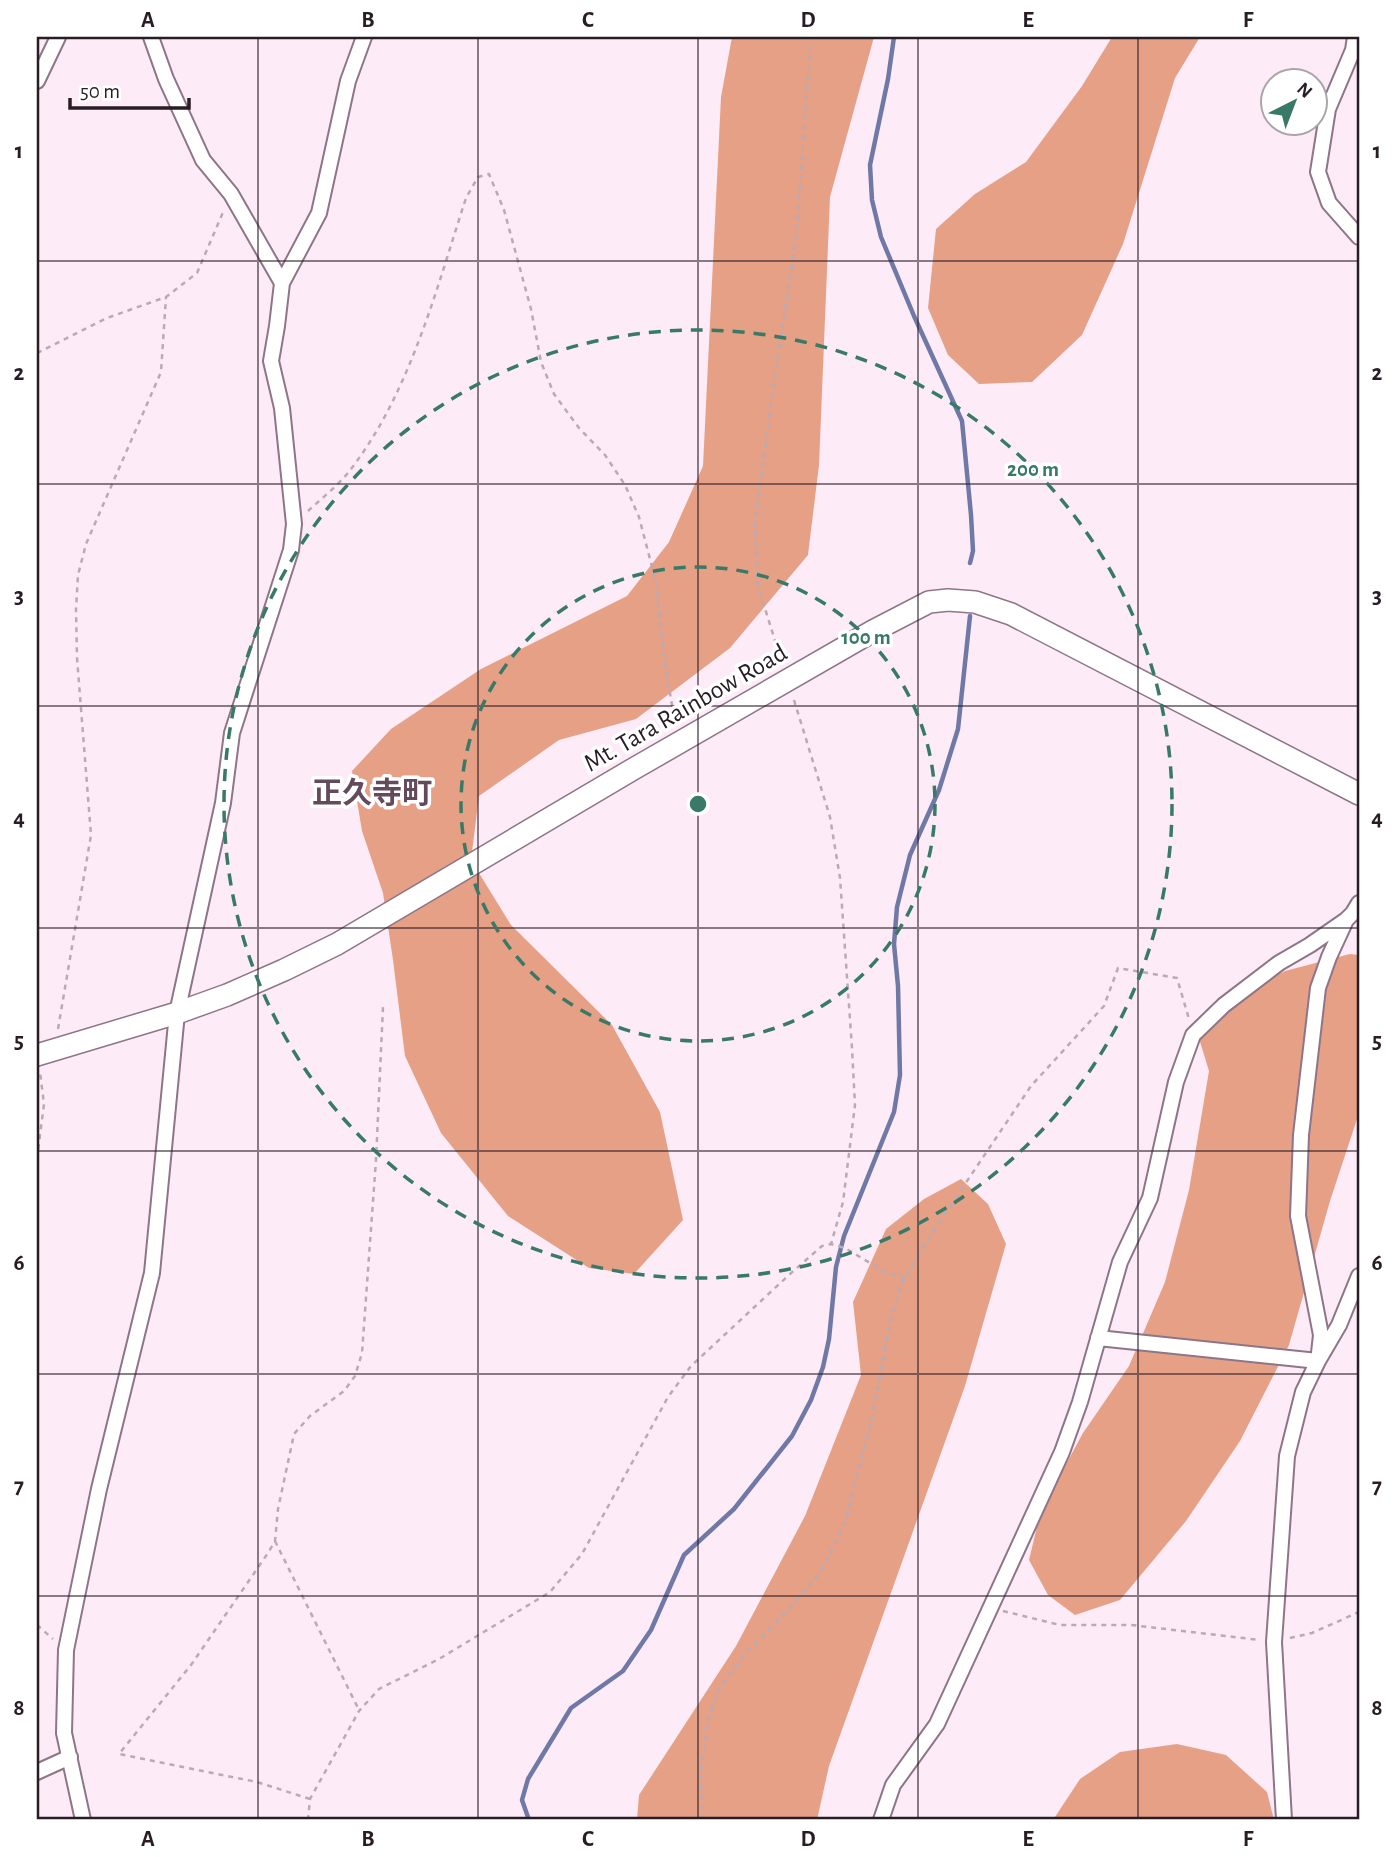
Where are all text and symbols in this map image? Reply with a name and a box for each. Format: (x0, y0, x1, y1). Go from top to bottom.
text: A (141, 9, 155, 32)
text: B (361, 9, 375, 32)
text: C (582, 9, 594, 32)
text: D (800, 9, 816, 32)
text: E (1022, 9, 1034, 32)
text: F (1243, 9, 1254, 32)
scale bar (70, 66, 189, 110)
north arrow (1260, 66, 1330, 136)
text: N (1293, 79, 1316, 102)
text: 50 m (80, 81, 120, 102)
text: 1 (15, 140, 23, 163)
text: 1 (1373, 140, 1381, 163)
text: 2 (14, 362, 25, 385)
text: 2 (1372, 362, 1383, 385)
text: 200 m (1007, 459, 1059, 480)
text: 3 (14, 585, 24, 608)
text: 3 (1372, 585, 1382, 608)
text: 100 m (841, 627, 891, 648)
street label: Mt. Tara Rainbow Road (579, 639, 792, 777)
district label: 正久寺町 (312, 777, 432, 809)
centre of rings (686, 792, 710, 816)
text: 4 (13, 807, 25, 830)
text: 4 (1371, 807, 1383, 830)
text: 5 (14, 1030, 24, 1053)
text: 5 (1372, 1030, 1382, 1053)
text: 6 (13, 1252, 25, 1275)
text: 6 (1371, 1252, 1383, 1275)
text: 7 (14, 1475, 24, 1498)
text: 7 (1372, 1475, 1382, 1498)
text: 8 (13, 1697, 25, 1720)
text: 8 (1371, 1697, 1383, 1720)
text: A (141, 1828, 155, 1851)
text: B (361, 1828, 375, 1851)
text: C (582, 1828, 594, 1851)
text: D (800, 1828, 816, 1851)
text: E (1022, 1828, 1034, 1851)
text: F (1243, 1828, 1254, 1851)

